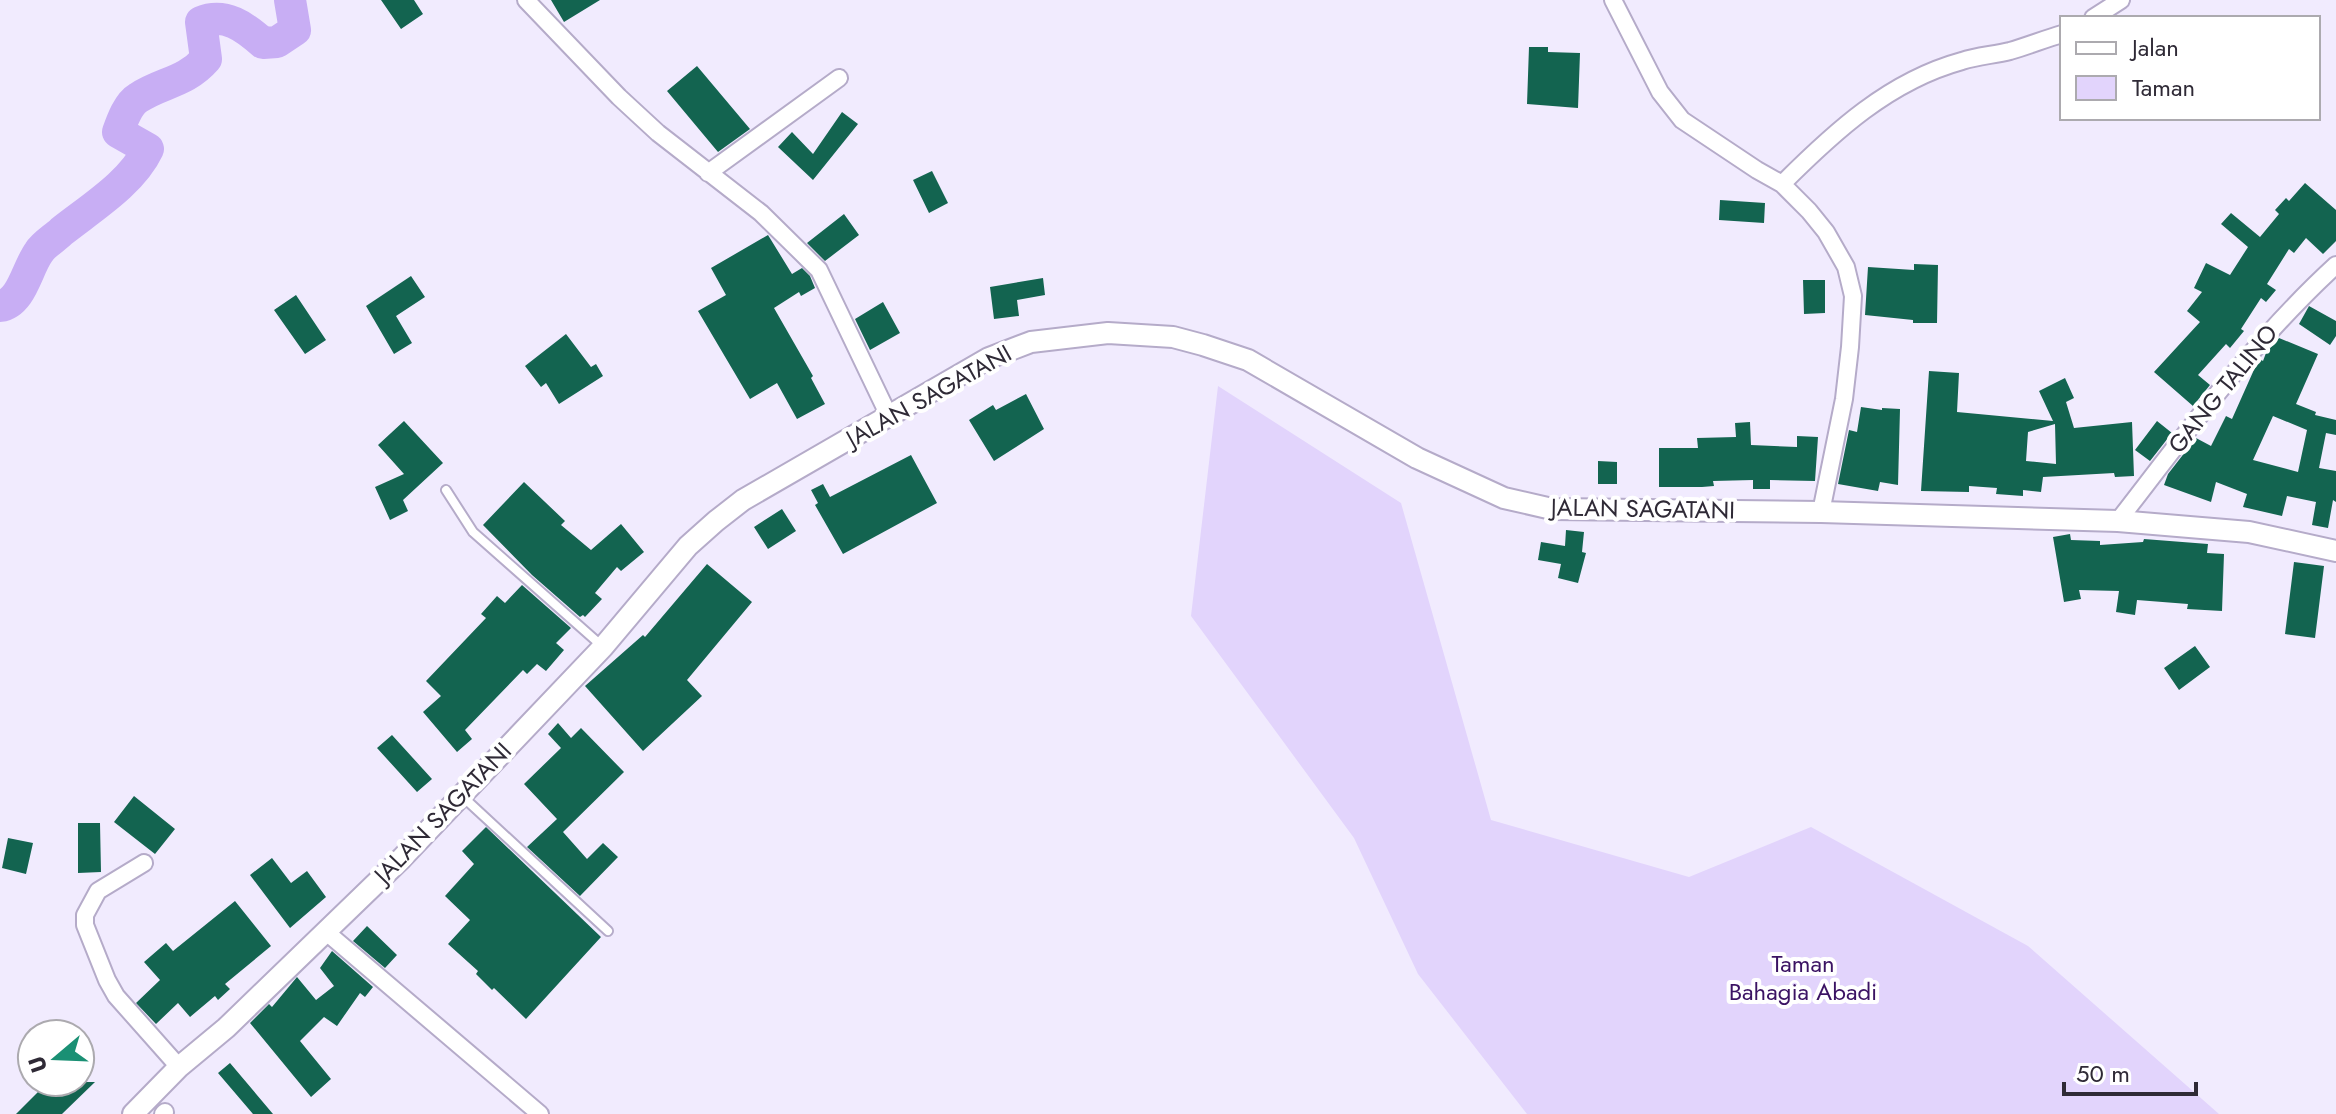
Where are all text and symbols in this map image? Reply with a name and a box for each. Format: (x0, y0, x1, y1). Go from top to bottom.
legend (2060, 16, 2320, 120)
text: Jalan (2129, 30, 2179, 65)
text: Taman (2132, 70, 2195, 105)
street label: GANG TALINO (2160, 317, 2286, 461)
street label: JALAN SAGATANI (837, 336, 1018, 457)
street label: JALAN SAGATANI (1548, 489, 1735, 528)
street label: JALAN SAGATANI (364, 734, 519, 893)
park label: Taman Bahagia Abadi (1729, 946, 1877, 1009)
north arrow (16, 1018, 96, 1098)
scale bar (2064, 1046, 2196, 1096)
text: U (19, 1052, 55, 1077)
text: 50 m (2076, 1056, 2130, 1091)

